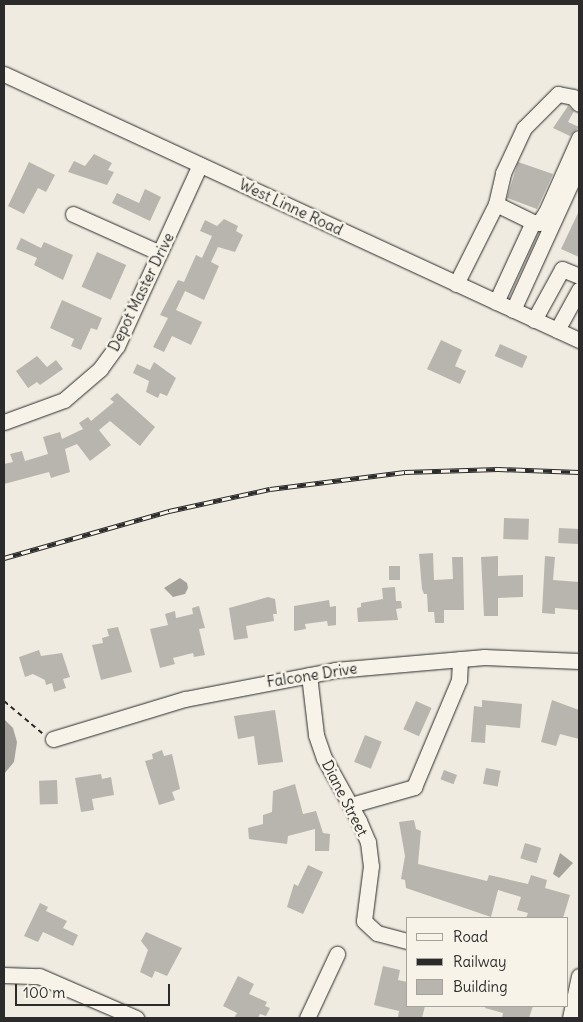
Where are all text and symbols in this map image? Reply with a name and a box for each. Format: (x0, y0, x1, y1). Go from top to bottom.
street label: West Linne Road (236, 175, 346, 239)
street label: Depot Master Drive (104, 230, 178, 354)
street label: Falcone Drive (265, 659, 359, 691)
street label: Diane Street (318, 757, 372, 839)
legend (406, 917, 568, 1007)
text: Road (453, 927, 488, 946)
text: Railway (453, 952, 507, 971)
scale bar (18, 974, 172, 1006)
text: Building (453, 977, 508, 996)
text: 100 m (23, 983, 65, 1002)

